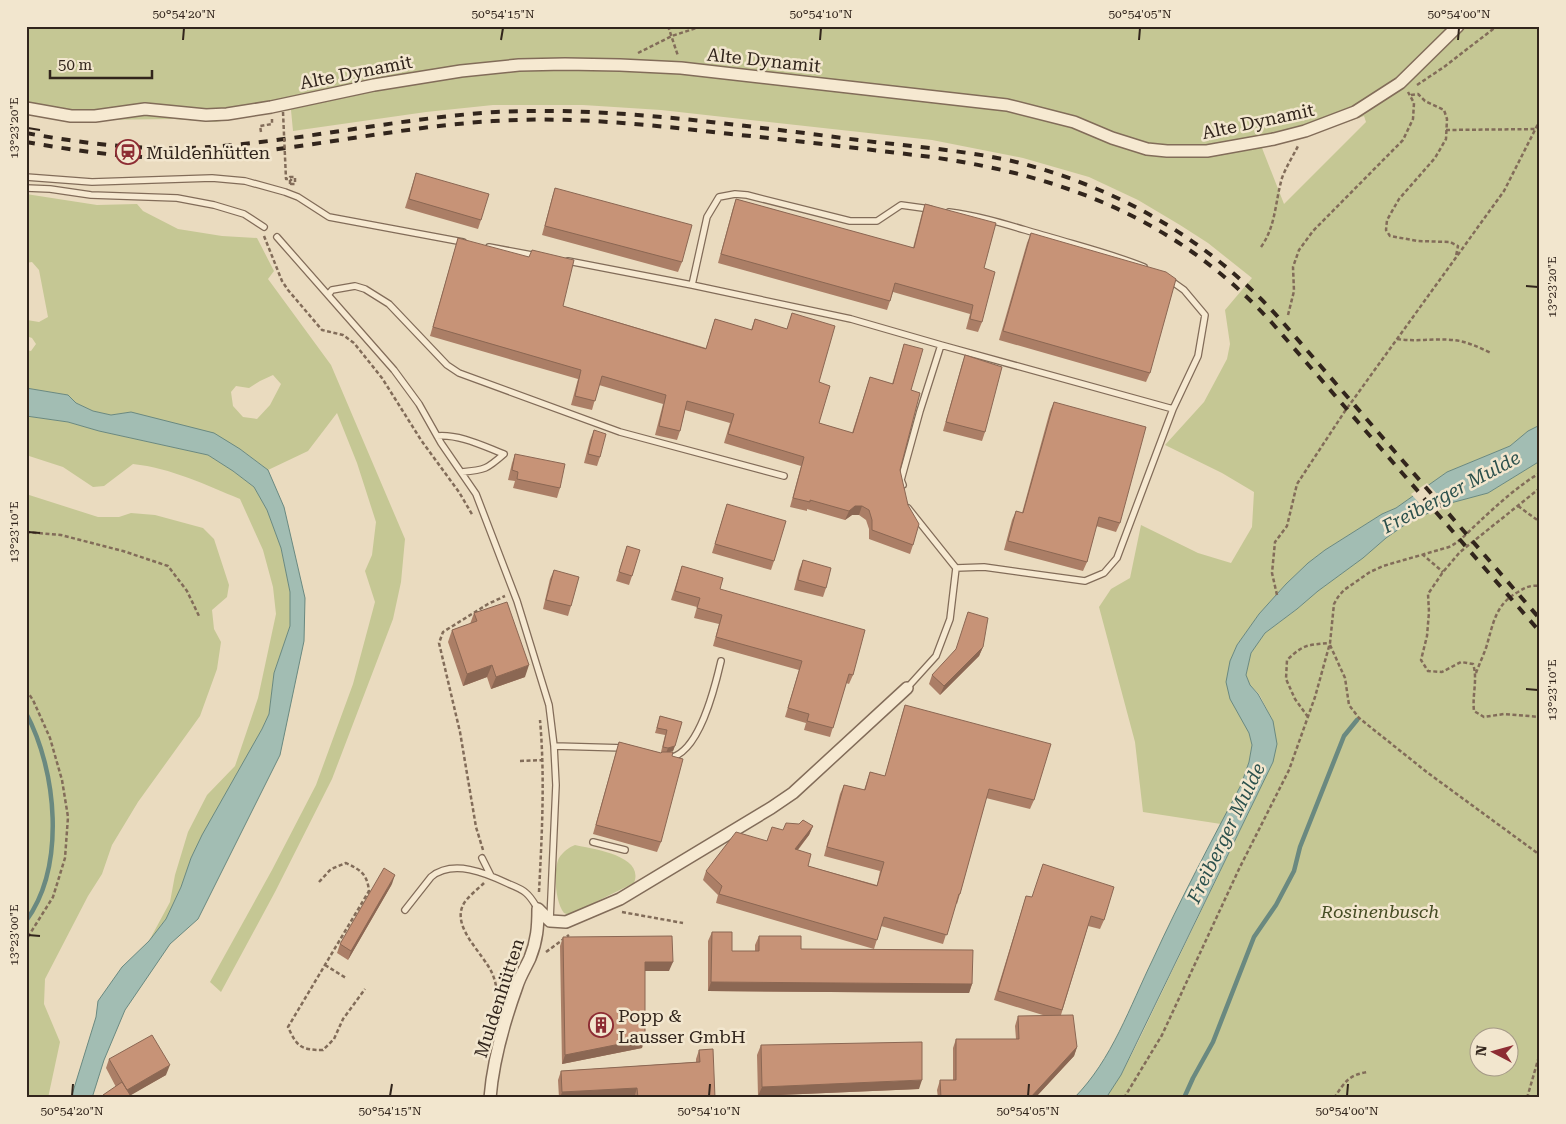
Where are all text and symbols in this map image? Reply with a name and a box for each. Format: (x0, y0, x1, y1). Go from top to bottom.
text: 50°54'20"N (152, 7, 216, 21)
text: 50°54'15"N (471, 7, 535, 21)
text: 50°54'10"N (789, 7, 853, 21)
text: 50°54'05"N (1108, 7, 1172, 21)
text: 50°54'00"N (1427, 7, 1491, 21)
street label: Alte Dynamit (706, 44, 822, 76)
scale bar (50, 48, 152, 80)
street label: Alte Dynamit (298, 51, 414, 93)
text: 50 m (58, 56, 93, 74)
text: 13°23'20"E (7, 97, 21, 159)
street label: Alte Dynamit (1200, 99, 1316, 143)
station icon: Muldenhütten (115, 139, 141, 165)
place label: Muldenhütten (146, 142, 271, 163)
text: 13°23'20"E (1545, 256, 1559, 318)
water label: Freiberger Mulde (1377, 446, 1524, 539)
text: 13°23'10"E (7, 501, 21, 563)
text: 13°23'10"E (1545, 659, 1559, 721)
water label: Freiberger Mulde (1182, 759, 1270, 908)
park label: Rosinenbusch (1320, 901, 1439, 922)
text: 13°23'00"E (7, 904, 21, 966)
street label: Muldenhütten (470, 935, 528, 1060)
place label: Popp & Lausser GmbH (618, 1005, 746, 1047)
building icon: Popp & Lausser GmbH (588, 1012, 614, 1038)
north arrow (1468, 1026, 1518, 1076)
text: N (1473, 1044, 1490, 1057)
text: 50°54'20"N (40, 1104, 104, 1118)
text: 50°54'15"N (358, 1104, 422, 1118)
text: 50°54'10"N (677, 1104, 741, 1118)
text: 50°54'05"N (996, 1104, 1060, 1118)
text: 50°54'00"N (1315, 1104, 1379, 1118)

